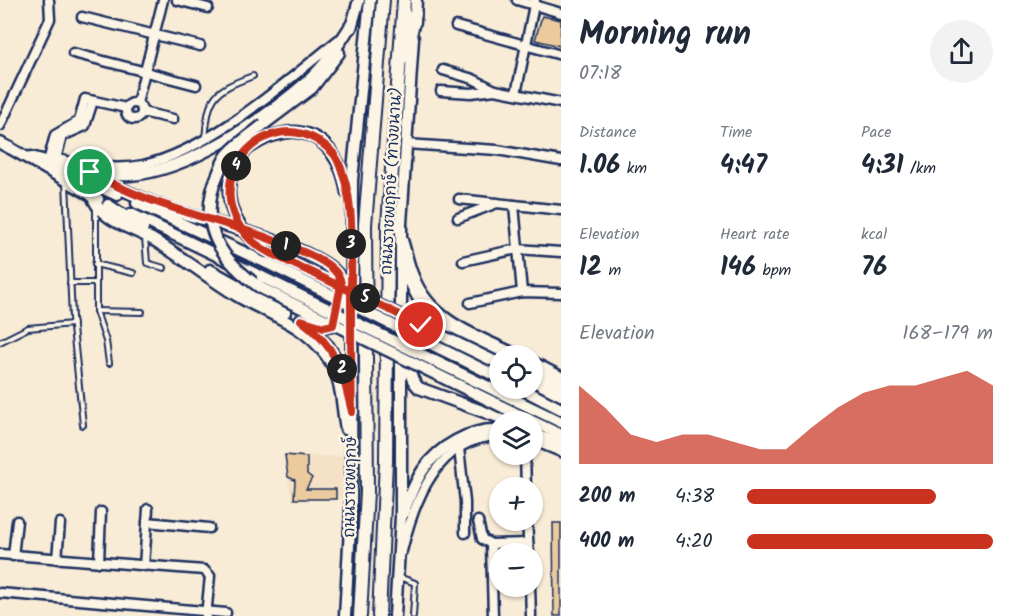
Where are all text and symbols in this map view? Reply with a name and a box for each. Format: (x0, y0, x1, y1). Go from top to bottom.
text: Morning run (579, 9, 751, 62)
button: share (930, 20, 993, 83)
text: 07:18 (579, 58, 621, 90)
street label: ถนนราชพฤกษ์ (ทางขนาน) (374, 87, 409, 276)
text: Distance (579, 120, 637, 145)
text: Time (720, 120, 752, 145)
text: Pace (861, 120, 892, 145)
text: 1.06 (579, 145, 620, 187)
text: 4:47 (720, 145, 767, 187)
text: 4:31 (861, 145, 904, 187)
pin (64, 146, 115, 197)
pin: 4 (221, 151, 251, 181)
text: 4 (232, 153, 240, 178)
icon: arrive (73, 155, 106, 188)
text: km (620, 156, 647, 181)
text: /km (904, 156, 936, 181)
text: Elevation (579, 222, 640, 247)
text: Heart rate (720, 222, 790, 247)
text: kcal (861, 222, 887, 247)
pin: 3 (336, 229, 366, 259)
pin: 1 (271, 231, 301, 261)
text: 3 (347, 231, 355, 256)
text: 1 (284, 233, 288, 258)
text: 12 (579, 247, 602, 289)
text: 146 (720, 247, 756, 289)
text: 76 (861, 247, 887, 289)
text: m (602, 258, 621, 283)
text: bpm (756, 258, 791, 283)
pin: 5 (350, 283, 380, 313)
text: 5 (361, 285, 369, 310)
pin (395, 299, 446, 350)
icon: check (404, 308, 437, 341)
text: Elevation (579, 318, 655, 350)
text: 168–179 m (902, 318, 993, 350)
map controls (489, 345, 543, 597)
button: locate (489, 345, 543, 399)
pin: 2 (327, 354, 357, 384)
text: 2 (337, 356, 347, 381)
button: layers (489, 411, 543, 465)
street label: ถนนราชพฤกษ์ (337, 436, 364, 538)
button: + (489, 477, 543, 531)
text: 200 m (579, 481, 635, 513)
text: 4:38 (675, 481, 714, 513)
text: 400 m (579, 526, 635, 558)
text: 4:20 (675, 526, 713, 558)
button: − (489, 543, 543, 597)

